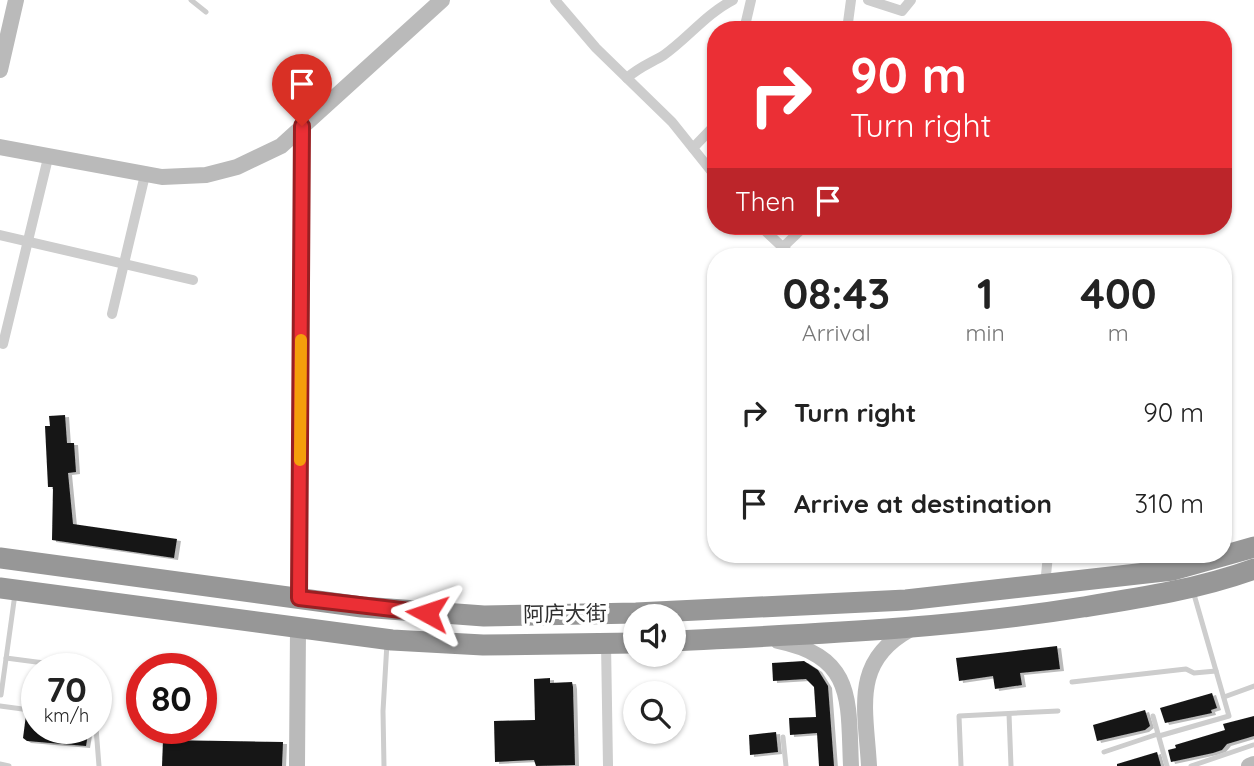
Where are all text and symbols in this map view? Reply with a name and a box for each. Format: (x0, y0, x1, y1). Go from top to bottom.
text: 90 m (850, 44, 967, 105)
icon: right (735, 49, 826, 140)
pin (272, 54, 332, 126)
icon: arrive (283, 65, 321, 103)
text: Turn right (850, 105, 991, 145)
icon: arrive (809, 182, 847, 220)
text: Then (735, 185, 795, 218)
text: 08:43 (782, 267, 890, 320)
text: 1 (977, 267, 993, 320)
text: 400 (1080, 267, 1156, 320)
text: Arrival (802, 318, 871, 347)
text: min (966, 318, 1005, 347)
text: m (1108, 318, 1129, 347)
icon: right (735, 394, 773, 432)
text: Turn right (794, 396, 916, 429)
text: 90 m (1143, 396, 1204, 429)
icon: arrive (735, 485, 773, 523)
text: Arrive at destination (794, 487, 1052, 520)
text: 310 m (1134, 487, 1204, 520)
position arrow (390, 576, 464, 650)
street label: 阿庐大街 (523, 599, 607, 627)
map controls (623, 604, 686, 744)
button: sound (623, 604, 686, 667)
speed limit sign: 80 (126, 653, 217, 744)
text: 70 (46, 667, 87, 711)
button: search (623, 681, 686, 744)
text: km/h (44, 704, 89, 727)

